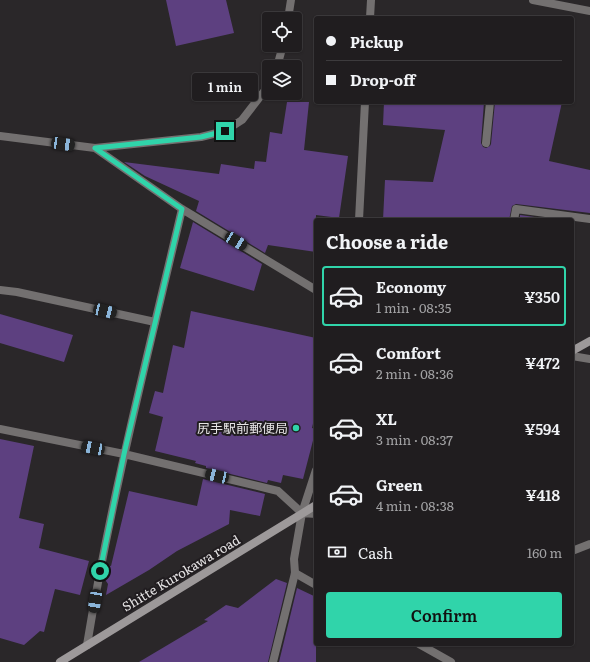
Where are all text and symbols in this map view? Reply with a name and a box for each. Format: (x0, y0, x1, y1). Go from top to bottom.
map controls (262, 12, 302, 100)
button: locate (262, 12, 302, 52)
text: Pickup (350, 30, 403, 53)
button: layers (262, 60, 302, 100)
text: Drop-off (350, 68, 415, 91)
callout: 1 min (192, 73, 258, 101)
text: 1 min (208, 77, 242, 96)
route end (216, 122, 234, 140)
car (50, 136, 76, 152)
text: Choose a ride (326, 228, 448, 255)
car (223, 230, 249, 252)
text: Economy (376, 275, 446, 298)
icon: car (328, 278, 364, 314)
text: ¥350 (524, 285, 560, 308)
text: 1 min · 08:35 (376, 298, 451, 317)
car (92, 302, 118, 320)
text: Comfort (376, 341, 441, 364)
icon: car (328, 344, 364, 380)
text: ¥472 (525, 351, 560, 374)
text: 2 min · 08:36 (376, 364, 453, 383)
text: XL (376, 407, 397, 430)
icon: car (328, 410, 364, 446)
text: ¥594 (524, 417, 560, 440)
place label: 尻手駅前郵便局 (197, 418, 288, 437)
marker: 尻手駅前郵便局 (291, 423, 301, 433)
text: 3 min · 08:37 (376, 430, 453, 449)
car (80, 440, 106, 456)
car (204, 467, 230, 485)
text: Green (376, 473, 423, 496)
icon: car (328, 476, 364, 512)
text: ¥418 (526, 483, 560, 506)
text: 4 min · 08:38 (376, 496, 454, 515)
street label: Shitte Kurokawa road (118, 530, 243, 615)
icon: cash (326, 541, 348, 563)
text: Cash (358, 541, 393, 564)
text: 160 m (527, 543, 562, 562)
route start (91, 562, 109, 580)
car (87, 588, 103, 614)
button: Confirm (326, 592, 562, 638)

